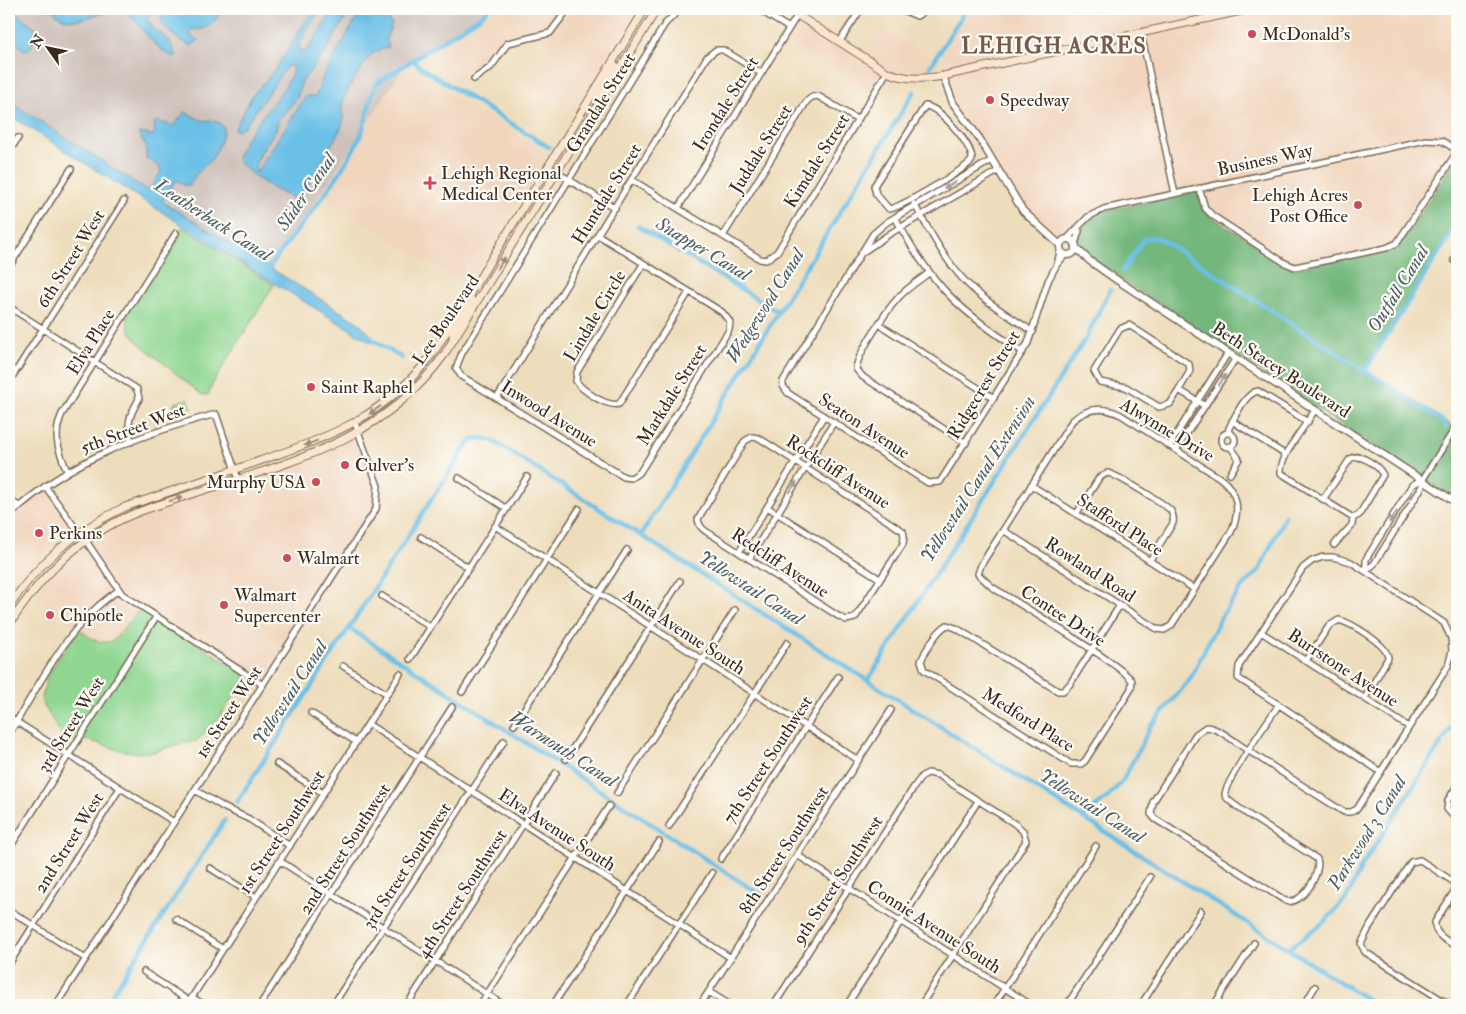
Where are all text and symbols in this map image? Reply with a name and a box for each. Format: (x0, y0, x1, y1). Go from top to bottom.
north arrow (22, 22, 72, 72)
place label: McDonald's (1262, 23, 1350, 46)
marker: McDonald's (1246, 28, 1258, 40)
text: N (26, 31, 48, 52)
district label: LEHIGH ACRES (961, 32, 1147, 60)
street label: Grandale Street (561, 48, 641, 157)
street label: Irondale Street (688, 52, 764, 156)
place label: Speedway (1000, 89, 1070, 112)
marker: Speedway (984, 94, 996, 106)
street label: Juddale Street (724, 100, 797, 199)
street label: Kimdale Street (779, 109, 855, 212)
street label: Business Way (1215, 138, 1316, 181)
street label: Huntdale Street (567, 139, 647, 249)
water label: Slider Canal (270, 147, 342, 236)
place label: Lehigh Regional Medical Center (441, 162, 562, 206)
water label: Leatherback Canal (149, 173, 277, 268)
marker: Lehigh Regional Medical Center (423, 176, 437, 190)
one-way arrow (943, 181, 957, 190)
place label: Lehigh Acres Post Office (1252, 184, 1348, 228)
marker: Lehigh Acres Post Office (1352, 199, 1364, 211)
street label: 6th Street West (32, 205, 110, 312)
water label: Snapper Canal (651, 211, 756, 287)
water label: Outfall Canal (1362, 240, 1435, 337)
water label: Wedgewood Canal (720, 243, 810, 368)
one-way arrow (496, 256, 506, 270)
street label: Lindale Circle (559, 266, 632, 366)
street label: Lee Boulevard (407, 270, 485, 370)
street label: Elva Place (62, 304, 121, 379)
street label: Beth Stacey Boulevard (1207, 317, 1355, 423)
street label: Ridgecrest Street (942, 326, 1026, 444)
street label: Markdale Street (632, 340, 712, 450)
one-way arrow (1217, 373, 1226, 386)
street label: Inwood Avenue (497, 375, 602, 453)
place label: Saint Raphel (321, 376, 413, 399)
marker: Saint Raphel (305, 381, 317, 393)
street label: Seaton Avenue (814, 388, 915, 464)
water label: Yellowtail Canal Extension (915, 391, 1041, 567)
street label: Alwynne Drive (1115, 392, 1219, 467)
street label: 5th Street West (77, 398, 189, 460)
one-way arrow (368, 405, 382, 415)
street label: Rockcliff Avenue (782, 430, 895, 515)
one-way arrow (303, 440, 318, 447)
place label: Culver's (355, 454, 414, 477)
marker: Culver's (339, 459, 351, 471)
place label: Murphy USA (206, 471, 307, 494)
marker: Murphy USA (310, 476, 322, 488)
one-way arrow (788, 481, 797, 494)
street label: Stafford Place (1072, 488, 1168, 562)
one-way arrow (169, 495, 184, 503)
one-way arrow (1389, 510, 1398, 523)
place label: Perkins (49, 522, 102, 545)
street label: Redcliff Avenue (727, 523, 834, 603)
marker: Perkins (33, 527, 45, 539)
street label: Rowland Road (1040, 532, 1140, 608)
water label: Yellowtail Canal (694, 545, 809, 632)
place label: Walmart (296, 547, 360, 570)
marker: Walmart (281, 552, 293, 564)
street label: Contee Drive (1016, 580, 1110, 652)
street label: Anita Avenue South (618, 583, 750, 680)
place label: Walmart Supercenter (233, 584, 321, 628)
marker: Walmart Supercenter (218, 599, 230, 611)
place label: Chipotle (60, 604, 124, 627)
marker: Chipotle (44, 609, 56, 621)
street label: Burrstone Avenue (1283, 624, 1403, 713)
water label: Yellowtail Canal (247, 635, 334, 750)
street label: 1st Street West (191, 661, 267, 763)
street label: 3rd Street West (32, 672, 110, 778)
street label: Medford Place (978, 683, 1079, 758)
street label: 7th Street Southwest (718, 692, 818, 828)
water label: Warmouth Canal (505, 705, 623, 794)
water label: Yellowtail Canal (1035, 763, 1150, 850)
street label: 1st Street Southwest (233, 766, 331, 898)
water label: Parkwood 3 Canal (1322, 770, 1413, 896)
street label: 2nd Street Southwest (294, 779, 396, 919)
street label: 8th Street Southwest (734, 781, 834, 918)
street label: Elva Avenue South (494, 783, 621, 877)
street label: 2nd Street West (29, 788, 109, 898)
street label: 3rd Street Southwest (357, 798, 457, 934)
street label: 9th Street Southwest (787, 811, 888, 950)
street label: 4th Street Southwest (412, 825, 512, 963)
street label: Connie Avenue South (863, 875, 1006, 979)

